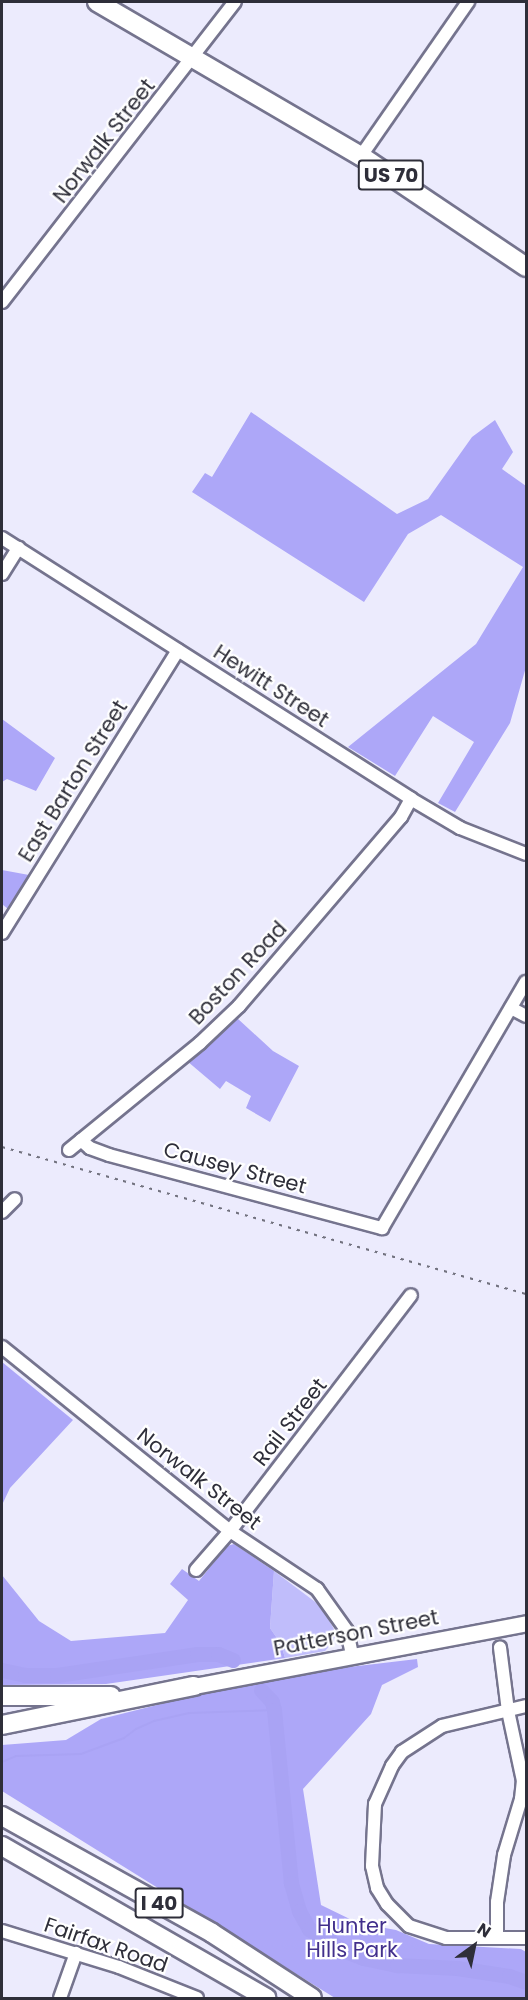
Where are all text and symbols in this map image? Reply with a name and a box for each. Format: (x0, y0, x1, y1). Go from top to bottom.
street label: Norwalk Street (48, 74, 160, 208)
road number: US 70 (356, 158, 426, 192)
street label: Hewitt Street (209, 639, 333, 733)
street label: East Barton Street (13, 696, 133, 866)
street label: Boston Road (184, 916, 292, 1030)
street label: Causey Street (161, 1137, 309, 1199)
street label: Rail Street (248, 1373, 332, 1471)
street label: Norwalk Street (132, 1423, 266, 1535)
street label: Patterson Street (271, 1605, 441, 1661)
road number: I 40 (134, 1886, 184, 1920)
street label: Fairfax Road (41, 1912, 171, 1978)
park label: Hunter Hills Park (306, 1913, 398, 1963)
north arrow (444, 1916, 504, 1976)
text: N (473, 1918, 495, 1943)

